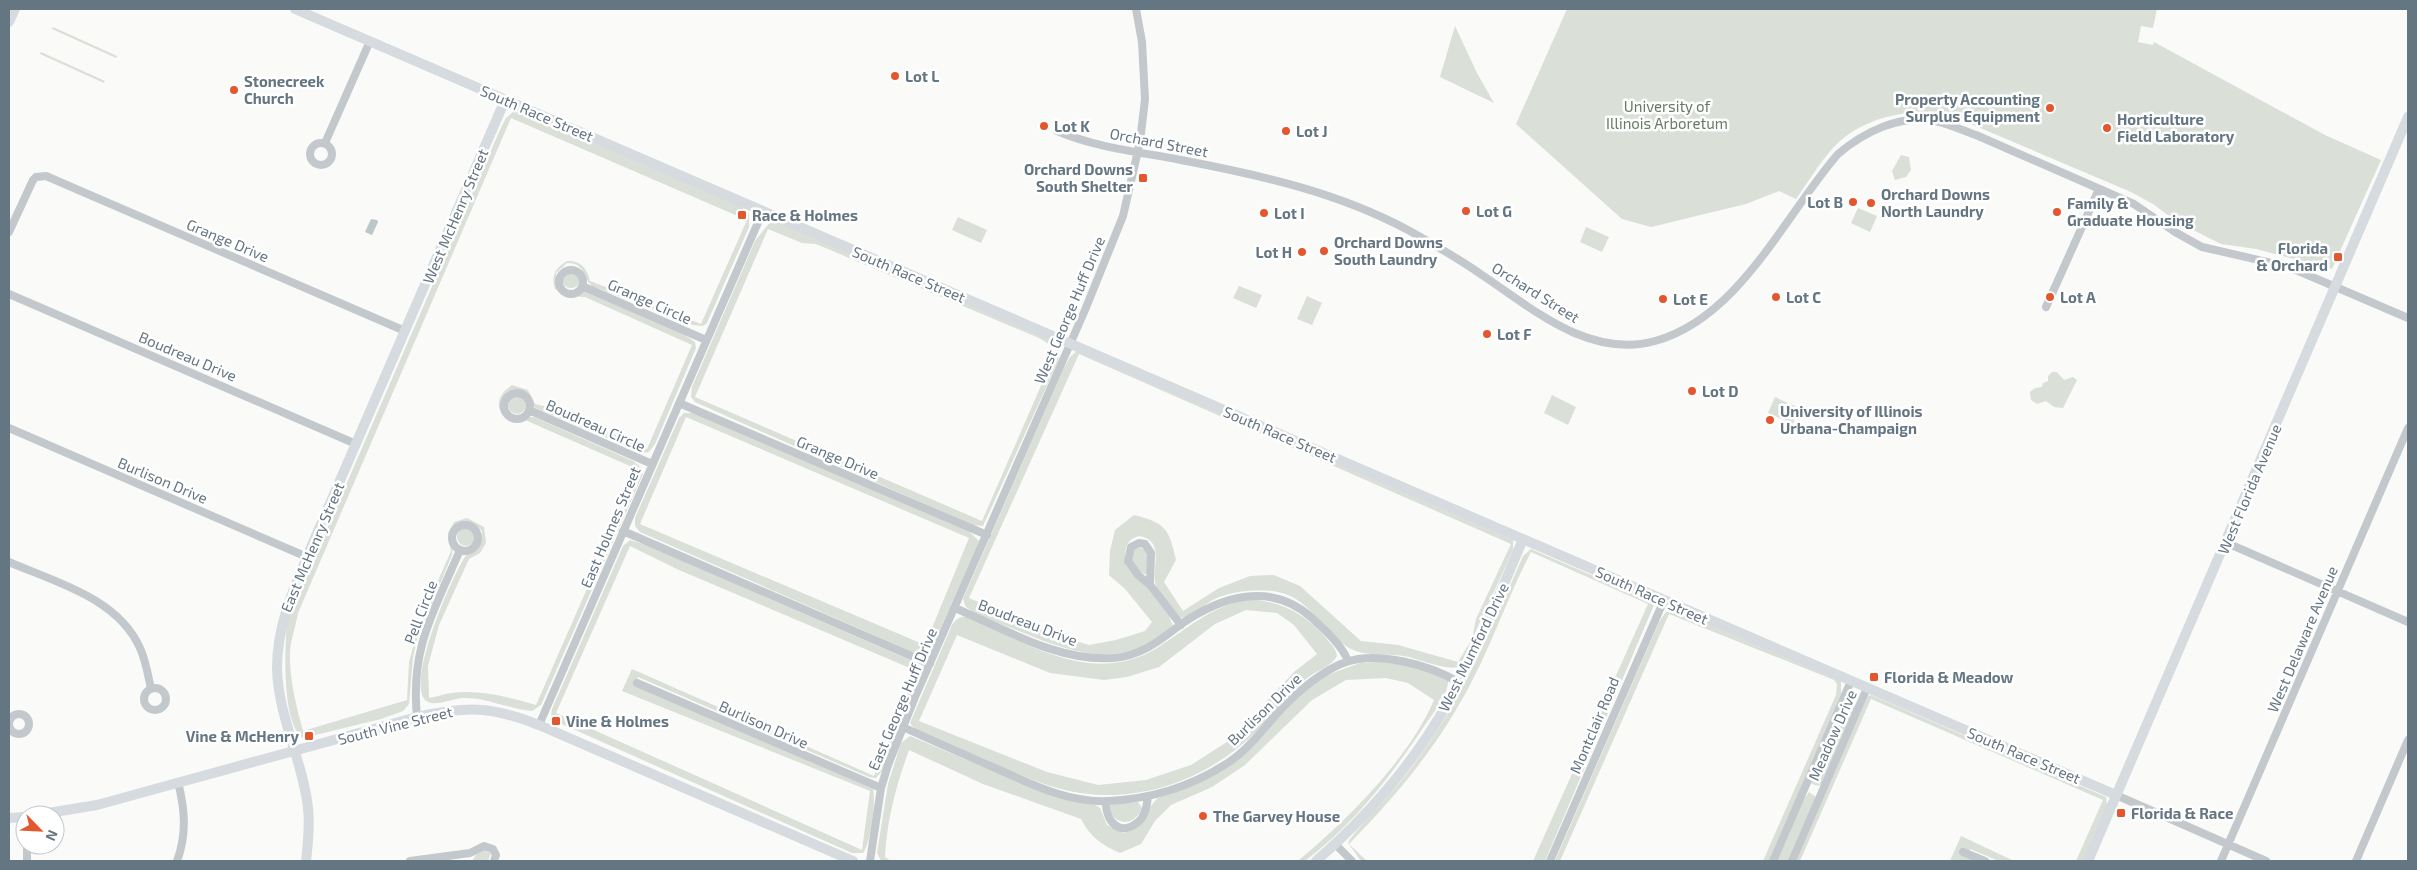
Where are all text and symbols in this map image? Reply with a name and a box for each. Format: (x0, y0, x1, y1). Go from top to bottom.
place label: Lot L (905, 67, 939, 85)
marker: Lot L (889, 70, 901, 82)
place label: Stonecreek Church (244, 72, 325, 107)
street label: South Race Street (478, 81, 596, 145)
marker: Stonecreek Church (228, 84, 240, 96)
place label: Property Accounting Surplus Equipment (1895, 90, 2040, 125)
park label: University of Illinois Arboretum (1606, 97, 1728, 132)
marker: Property Accounting Surplus Equipment (2044, 102, 2056, 114)
place label: Horticulture Field Laboratory (2117, 110, 2235, 146)
place label: Lot K (1054, 117, 1090, 135)
marker: Lot K (1038, 120, 1050, 132)
place label: Lot J (1296, 122, 1328, 140)
marker: Horticulture Field Laboratory (2101, 122, 2113, 134)
street label: Orchard Street (1108, 124, 1210, 160)
marker: Lot J (1280, 125, 1292, 137)
street label: West McHenry Street (418, 146, 492, 286)
place label: Orchard Downs South Shelter (1024, 160, 1134, 195)
marker: Orchard Downs South Shelter (1137, 172, 1149, 184)
place label: Orchard Downs North Laundry (1881, 185, 1990, 221)
place label: Lot B (1807, 193, 1843, 211)
place label: Family & Graduate Housing (2067, 194, 2194, 229)
marker: Lot B (1847, 196, 1859, 208)
marker: Orchard Downs North Laundry (1865, 197, 1877, 209)
place label: Lot G (1476, 202, 1512, 220)
place label: Lot I (1274, 204, 1305, 222)
marker: Lot G (1460, 205, 1472, 217)
place label: Race & Holmes (752, 206, 858, 224)
marker: Family & Graduate Housing (2051, 206, 2063, 218)
marker: Lot I (1258, 207, 1270, 219)
marker: Race & Holmes (736, 209, 748, 221)
street label: Grange Drive (184, 215, 272, 265)
place label: Orchard Downs South Laundry (1334, 233, 1443, 269)
street label: West George Huff Drive (1030, 234, 1108, 386)
place label: Florida & Orchard (2256, 239, 2328, 274)
street label: South Race Street (850, 242, 968, 306)
place label: Lot H (1255, 243, 1292, 261)
marker: Orchard Downs South Laundry (1318, 245, 1330, 257)
marker: Lot H (1296, 246, 1308, 258)
marker: Florida & Orchard (2332, 251, 2344, 263)
street label: Orchard Street (1489, 258, 1583, 326)
street label: Grange Circle (605, 274, 695, 328)
place label: Lot C (1786, 288, 1821, 306)
place label: Lot A (2060, 288, 2096, 306)
place label: Lot E (1673, 290, 1708, 308)
marker: Lot C (1770, 291, 1782, 303)
marker: Lot A (2044, 291, 2056, 303)
marker: Lot E (1657, 293, 1669, 305)
place label: Lot F (1497, 325, 1532, 343)
street label: Boudreau Drive (136, 327, 240, 385)
marker: Lot F (1481, 328, 1493, 340)
place label: Lot D (1702, 382, 1738, 400)
marker: Lot D (1686, 385, 1698, 397)
street label: Boudreau Circle (544, 395, 648, 455)
street label: South Race Street (1221, 402, 1339, 466)
place label: University of Illinois Urbana-Champaign (1780, 402, 1923, 437)
marker: University of Illinois Urbana-Champaign (1764, 414, 1776, 426)
street label: West Florida Avenue (2213, 421, 2285, 557)
street label: Grange Drive (794, 432, 882, 482)
street label: Burlison Drive (115, 453, 211, 507)
street label: East Holmes Street (576, 463, 644, 590)
street label: East McHenry Street (277, 479, 348, 615)
street label: South Race Street (1593, 562, 1711, 628)
street label: West Delaware Avenue (2263, 563, 2341, 715)
street label: Pell Circle (400, 578, 440, 646)
street label: West Mumford Drive (1434, 580, 1512, 714)
street label: Boudreau Drive (976, 595, 1080, 649)
street label: East George Huff Drive (864, 625, 940, 773)
place label: Florida & Meadow (1884, 668, 2014, 686)
street label: Burlison Drive (1223, 669, 1305, 749)
marker: Florida & Meadow (1868, 671, 1880, 683)
street label: Montclair Road (1566, 674, 1622, 776)
street label: Meadow Drive (1804, 687, 1860, 783)
street label: Burlison Drive (717, 696, 811, 752)
street label: South Vine Street (336, 702, 454, 748)
place label: Vine & Holmes (566, 712, 669, 730)
marker: Vine & Holmes (550, 715, 562, 727)
street label: South Race Street (1965, 723, 2083, 787)
place label: Vine & McHenry (186, 727, 300, 746)
marker: Vine & McHenry (303, 730, 315, 742)
place label: Florida & Race (2131, 804, 2233, 822)
north arrow (15, 805, 65, 855)
place label: The Garvey House (1213, 807, 1340, 826)
marker: Florida & Race (2115, 807, 2127, 819)
marker: The Garvey House (1197, 810, 1209, 822)
text: N (43, 827, 62, 844)

